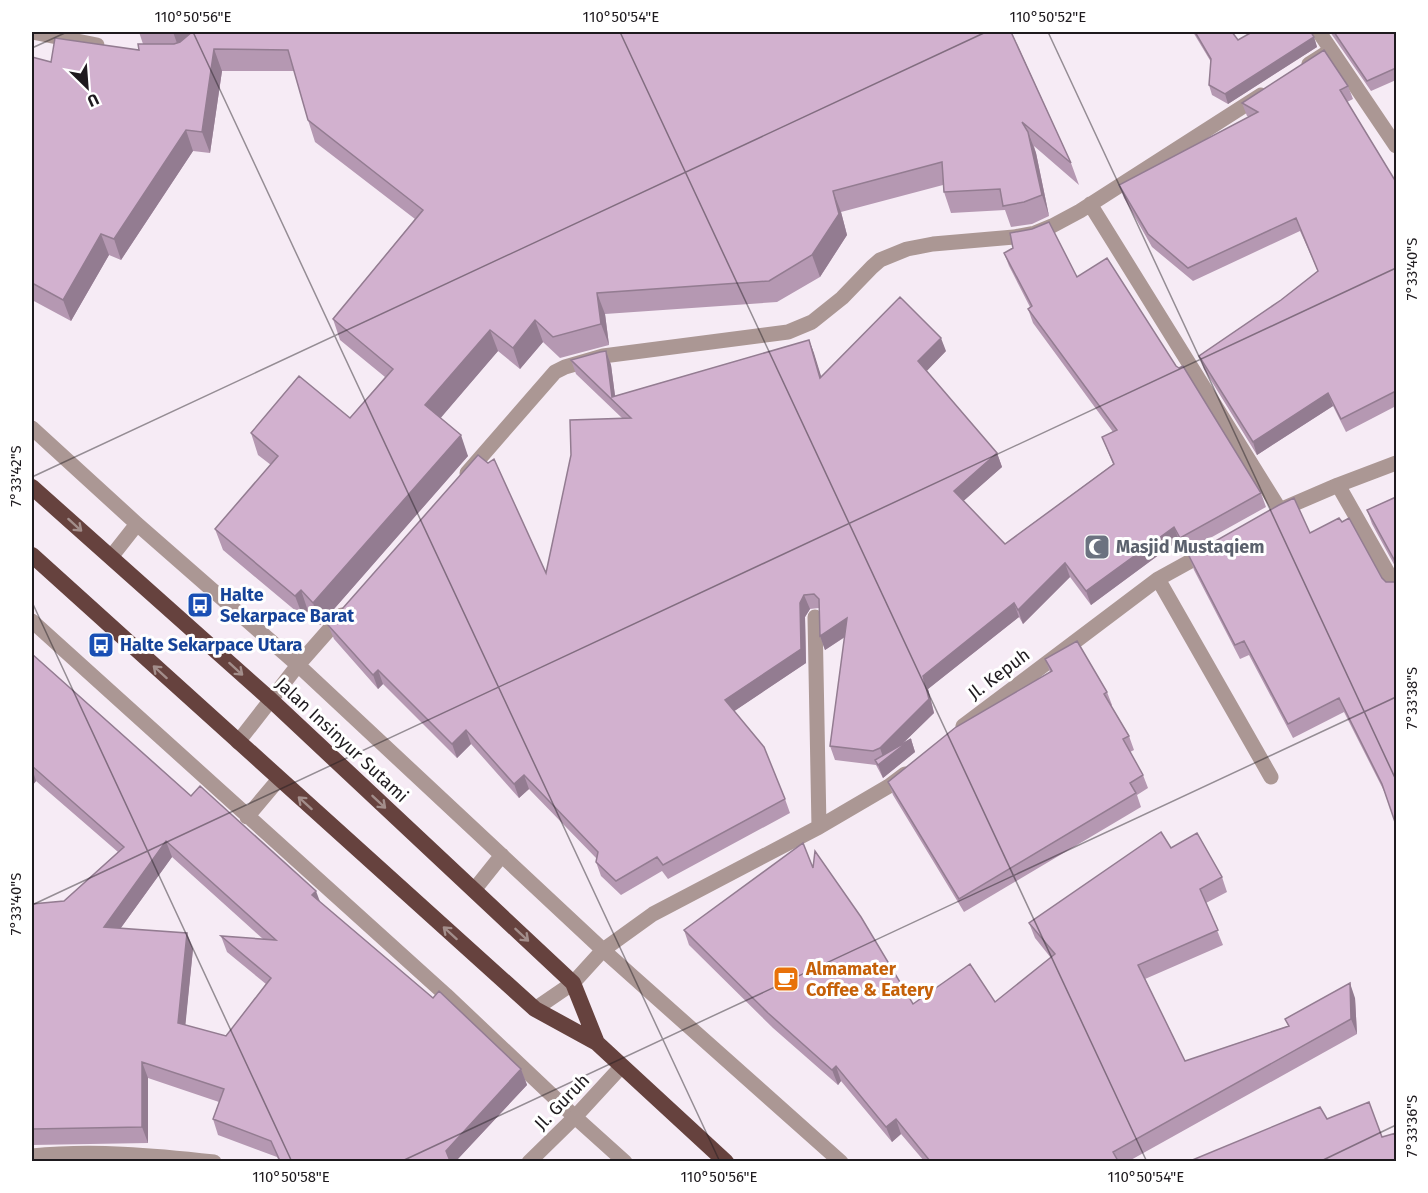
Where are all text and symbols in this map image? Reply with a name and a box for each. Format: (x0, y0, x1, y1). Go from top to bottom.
text: 110°50'56"E (154, 8, 232, 26)
text: 110°50'54"E (583, 8, 659, 26)
text: 110°50'52"E (1010, 8, 1086, 26)
north arrow (57, 57, 117, 117)
text: U (84, 89, 102, 111)
text: 7°33'40"S (1403, 238, 1421, 300)
text: 7°33'42"S (7, 445, 25, 507)
one-way arrow (67, 519, 83, 532)
mosque icon: Masjid Mustaqiem (1082, 532, 1112, 562)
place label: Masjid Mustaqiem (1116, 536, 1264, 558)
place label: Halte Sekarpace Barat (220, 584, 355, 627)
bus stop icon: Halte Sekarpace Barat (185, 590, 215, 620)
bus stop icon: Halte Sekarpace Utara (86, 630, 116, 660)
place label: Halte Sekarpace Utara (120, 634, 303, 656)
street label: Jl. Kepuh (964, 644, 1034, 704)
one-way arrow (228, 662, 243, 676)
one-way arrow (153, 665, 168, 679)
text: 7°33'38"S (1403, 667, 1421, 729)
street label: Jalan Insinyur Sutami (271, 673, 413, 807)
one-way arrow (372, 795, 387, 809)
one-way arrow (298, 796, 313, 810)
text: 7°33'40"S (7, 873, 25, 935)
one-way arrow (443, 926, 458, 940)
one-way arrow (514, 928, 529, 942)
place label: Almamater Coffee & Eatery (805, 958, 934, 1001)
cafe icon: Almamater Coffee & Eatery (771, 964, 801, 994)
street label: Jl. Guruh (530, 1069, 594, 1135)
text: 7°33'36"S (1403, 1095, 1421, 1157)
text: 110°50'58"E (252, 1168, 330, 1186)
text: 110°50'56"E (680, 1168, 758, 1186)
text: 110°50'54"E (1108, 1168, 1184, 1186)

